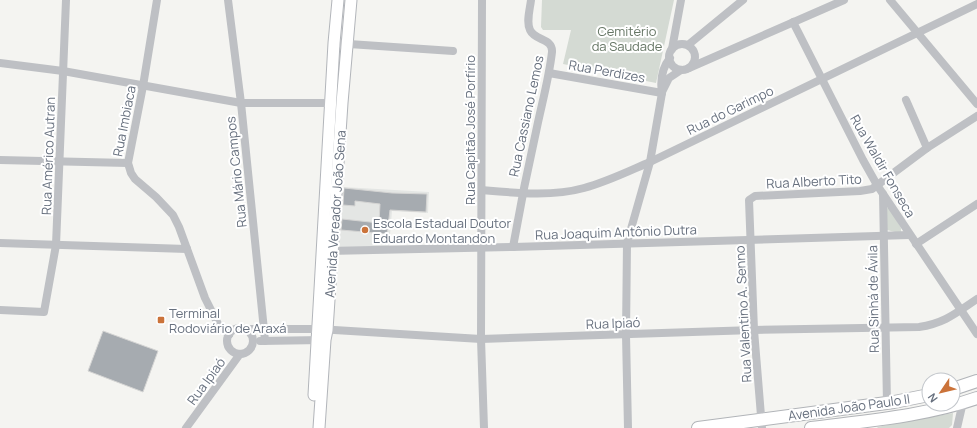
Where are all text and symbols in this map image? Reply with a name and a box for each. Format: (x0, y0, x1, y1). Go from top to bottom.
park label: Cemitério da Saudade (592, 22, 663, 55)
street label: Rua Cassiano Lemos (504, 54, 548, 178)
street label: Rua Capitão José Porfírio (461, 55, 479, 205)
street label: Rua Perdizes (567, 55, 647, 87)
street label: Rua do Garimpo (684, 81, 777, 139)
street label: Rua Imbiaca (108, 84, 140, 158)
street label: Rua Américo Autran (37, 97, 59, 215)
street label: Rua Waldir Fonseca (846, 111, 920, 221)
street label: Rua Mário Campos (221, 115, 251, 228)
street label: Avenida Vereador João Sena (320, 130, 350, 298)
street label: Rua Alberto Tito (766, 169, 863, 192)
place label: Escola Estadual Doutor Eduardo Montandon (373, 214, 512, 247)
street label: Rua Joaquim Antônio Dutra (535, 220, 697, 244)
marker: Escola Estadual Doutor Eduardo Montandon (360, 225, 370, 235)
street label: Rua Valentino A. Senno (730, 245, 756, 383)
street label: Rua Sinhá de Ávila (863, 245, 883, 353)
place label: Terminal Rodoviário de Araxá (169, 304, 287, 337)
street label: Rua Ipiaó (585, 313, 641, 333)
marker: Terminal Rodoviário de Araxá (156, 315, 166, 325)
street label: Rua Ipiaó (183, 353, 229, 408)
north arrow (921, 372, 961, 412)
street label: Avenida João Paulo II (787, 390, 911, 424)
text: N (924, 390, 941, 406)

